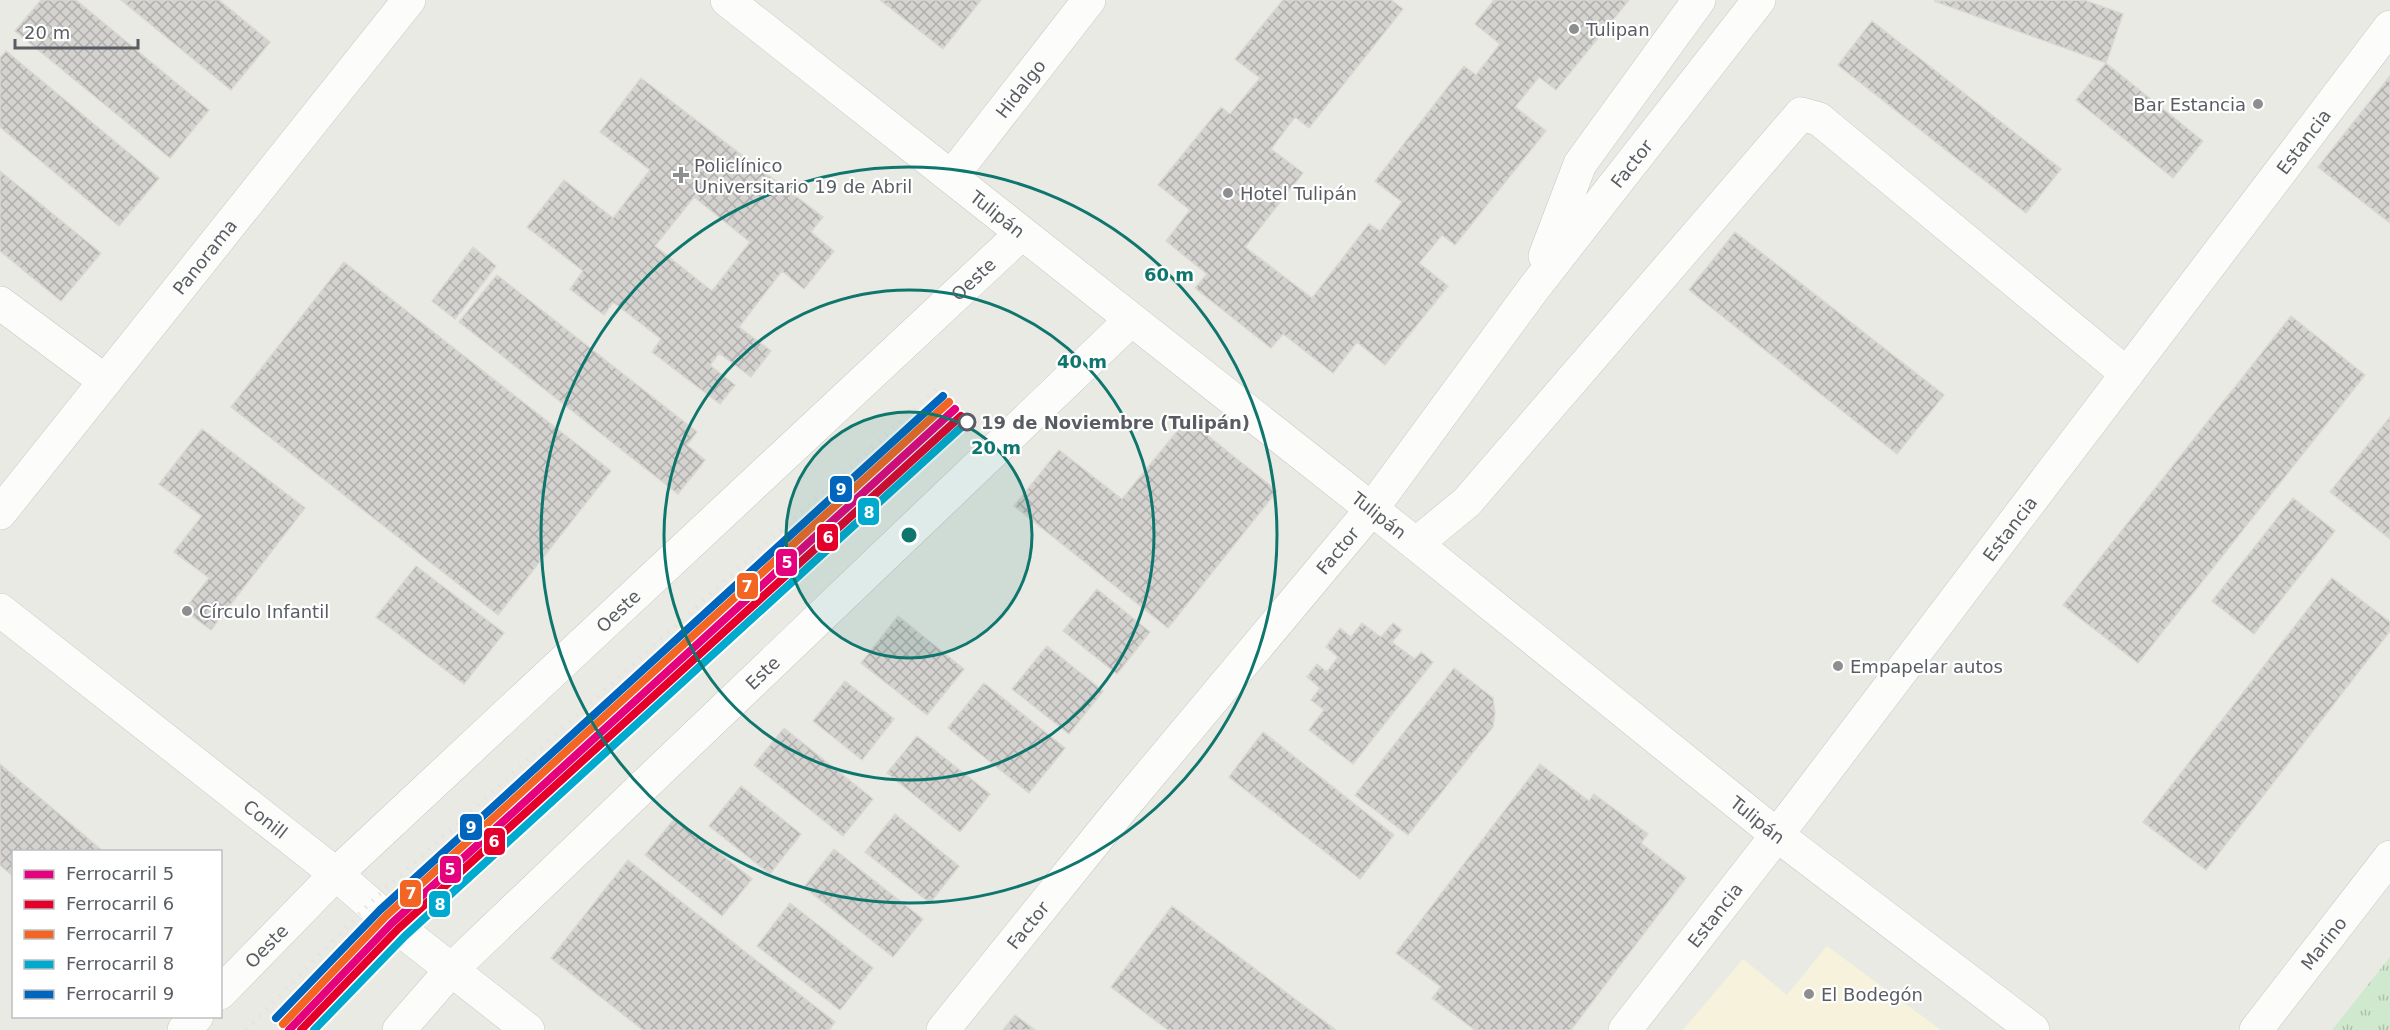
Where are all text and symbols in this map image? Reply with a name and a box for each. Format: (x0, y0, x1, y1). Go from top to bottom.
scale bar (15, 12, 138, 50)
place label: Tulipan (1585, 19, 1650, 40)
text: 20 m (24, 22, 70, 43)
marker: Tulipan (1567, 22, 1581, 36)
street label: Hidalgo (991, 55, 1050, 122)
place label: Bar Estancia (2133, 94, 2246, 115)
marker: Bar Estancia (2251, 97, 2265, 111)
street label: Estancia (2272, 105, 2335, 178)
street label: Factor (1606, 135, 1657, 192)
place label: Policlínico Universitario 19 de Abril (694, 155, 912, 197)
marker: Policlínico Universitario 19 de Abril (672, 166, 690, 184)
place label: Hotel Tulipán (1240, 183, 1357, 204)
street label: Tulipán (966, 185, 1029, 242)
marker: Hotel Tulipán (1221, 186, 1235, 200)
street label: Panorama (168, 215, 241, 298)
street label: Oeste (947, 253, 999, 305)
text: 60 m (1144, 264, 1194, 285)
text: 40 m (1057, 351, 1107, 372)
place label: 19 de Noviembre (Tulipán) (981, 412, 1250, 433)
marker: 19 de Noviembre (Tulipán) (958, 413, 976, 431)
text: 20 m (971, 437, 1021, 458)
line badge: 9 (829, 475, 853, 503)
text: 9 (835, 480, 847, 499)
street label: Tulipán (1347, 486, 1411, 543)
street label: Estancia (1978, 492, 2041, 565)
line badge: 8 (857, 497, 880, 526)
text: 8 (863, 503, 875, 522)
street label: Factor (1312, 522, 1363, 578)
line badge: 6 (816, 523, 839, 552)
centre of rings (899, 525, 919, 545)
text: 6 (822, 528, 834, 547)
line badge: 5 (775, 548, 798, 577)
text: 5 (781, 553, 793, 572)
line badge: 7 (736, 572, 759, 600)
text: 7 (741, 577, 753, 596)
street label: Oeste (591, 585, 644, 636)
place label: Círculo Infantil (199, 601, 329, 622)
marker: Círculo Infantil (180, 604, 194, 618)
street label: Este (741, 651, 784, 693)
place label: Empapelar autos (1850, 656, 2003, 677)
marker: Empapelar autos (1831, 659, 1845, 673)
street label: Tulipán (1726, 791, 1789, 848)
street label: Conill (240, 795, 292, 843)
line badge: 9 (459, 813, 483, 841)
text: 9 (465, 818, 477, 837)
line badge: 6 (483, 827, 506, 856)
text: 6 (488, 832, 500, 851)
legend (12, 850, 222, 1018)
line badge: 5 (439, 855, 462, 884)
text: 5 (444, 860, 456, 879)
text: Ferrocarril 5 (66, 863, 174, 884)
street label: Estancia (1683, 878, 1746, 951)
line badge: 7 (399, 879, 422, 908)
text: 7 (405, 884, 417, 903)
line badge: 8 (428, 890, 451, 918)
text: Ferrocarril 6 (66, 893, 174, 914)
text: 8 (434, 895, 446, 914)
street label: Factor (1002, 896, 1054, 953)
street label: Marino (2296, 912, 2350, 974)
street label: Oeste (240, 920, 292, 972)
text: Ferrocarril 7 (66, 923, 174, 944)
text: Ferrocarril 8 (66, 953, 174, 974)
text: Ferrocarril 9 (66, 983, 174, 1004)
place label: El Bodegón (1821, 984, 1923, 1005)
marker: El Bodegón (1802, 987, 1816, 1001)

